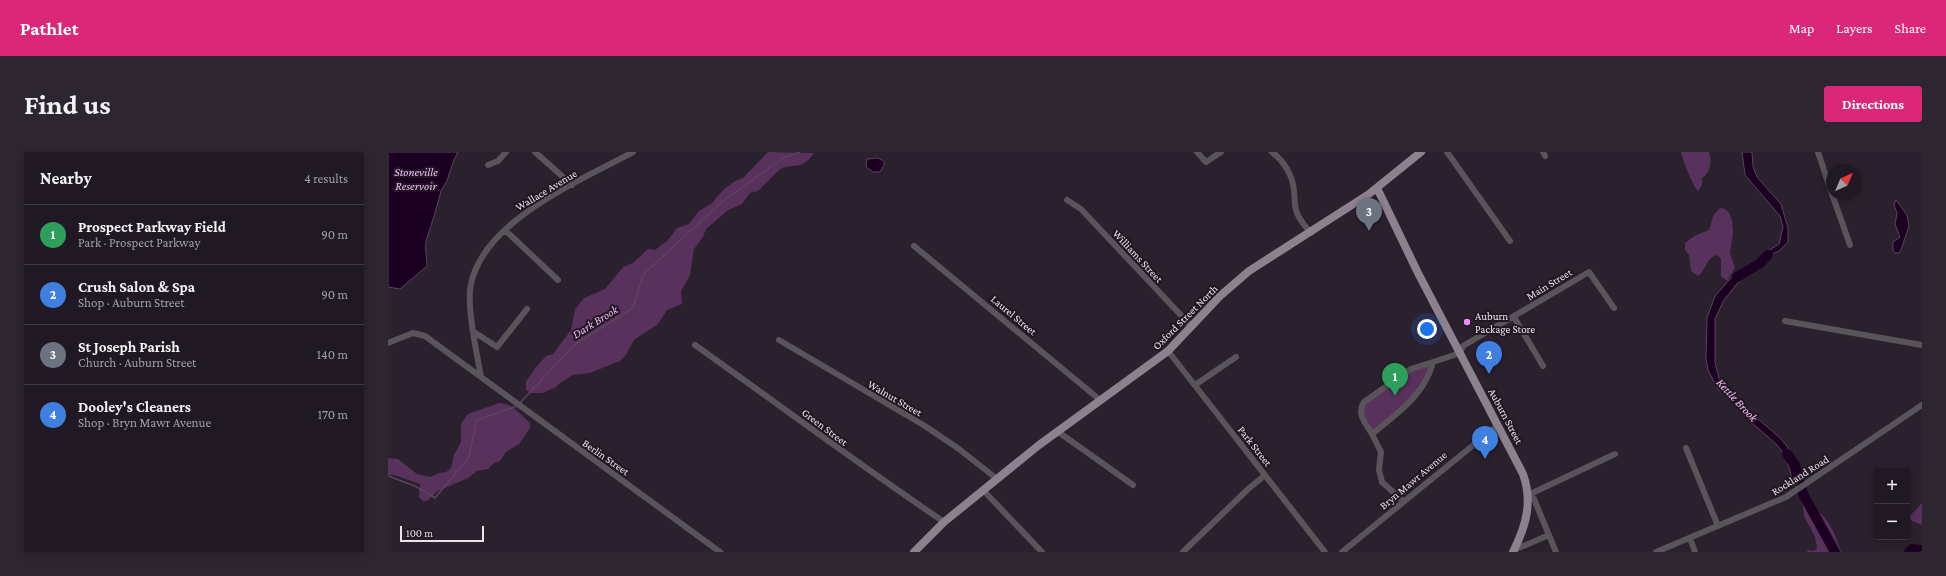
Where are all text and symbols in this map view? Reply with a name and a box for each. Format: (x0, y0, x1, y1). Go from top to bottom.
text: Pathlet (20, 18, 78, 39)
text: Map (1789, 20, 1814, 36)
text: Layers (1836, 20, 1873, 36)
text: Share (1895, 20, 1926, 36)
button: Directions (1824, 86, 1922, 122)
text: Find us (24, 89, 111, 120)
north arrow (1826, 164, 1862, 200)
water label: Stoneville Reservoir (394, 165, 438, 193)
street label: Wallace Avenue (513, 167, 579, 213)
text: Nearby (40, 169, 92, 188)
text: 4 results (304, 171, 348, 186)
pin: 3 (1356, 198, 1382, 231)
text: Prospect Parkway Field (78, 219, 226, 235)
text: 1 (51, 227, 55, 242)
text: 90 m (321, 227, 348, 242)
street label: Williams Street (1111, 227, 1166, 285)
text: Park · Prospect Parkway (78, 235, 200, 250)
street label: Main Street (1524, 266, 1574, 302)
text: Crush Salon & Spa (78, 279, 195, 295)
street label: Oxford Street North (1150, 282, 1220, 352)
text: 2 (50, 287, 56, 302)
text: 90 m (321, 287, 348, 302)
street label: Laurel Street (989, 293, 1039, 338)
text: Shop · Auburn Street (78, 295, 185, 310)
water label: Dark Brook (570, 302, 621, 342)
place label: Auburn Package Store (1475, 310, 1535, 336)
marker: Auburn Package Store (1462, 317, 1472, 327)
your location (1417, 319, 1437, 339)
text: St Joseph Parish (78, 339, 180, 355)
pin: 2 (1476, 341, 1502, 374)
text: 3 (50, 347, 56, 362)
text: 140 m (317, 347, 348, 362)
text: Church · Auburn Street (78, 355, 196, 370)
pin: 1 (1382, 363, 1408, 396)
water label: Kettle Brook (1713, 375, 1761, 425)
street label: Walnut Street (866, 378, 925, 419)
street label: Auburn Street (1486, 386, 1526, 446)
text: Dooley's Cleaners (78, 399, 191, 415)
street label: Green Street (800, 406, 850, 448)
text: 4 (49, 407, 57, 422)
text: 170 m (318, 407, 348, 422)
text: Shop · Bryn Mawr Avenue (78, 415, 211, 430)
street label: Park Street (1236, 424, 1275, 469)
pin: 4 (1472, 426, 1498, 459)
street label: Berlin Street (580, 437, 632, 478)
street label: Bryn Mawr Avenue (1377, 448, 1450, 512)
street label: Rockland Road (1769, 453, 1831, 497)
map controls (1874, 468, 1910, 540)
button: + (1874, 468, 1910, 504)
button: − (1874, 504, 1910, 540)
scale bar (400, 524, 484, 543)
text: 100 m (406, 527, 433, 539)

